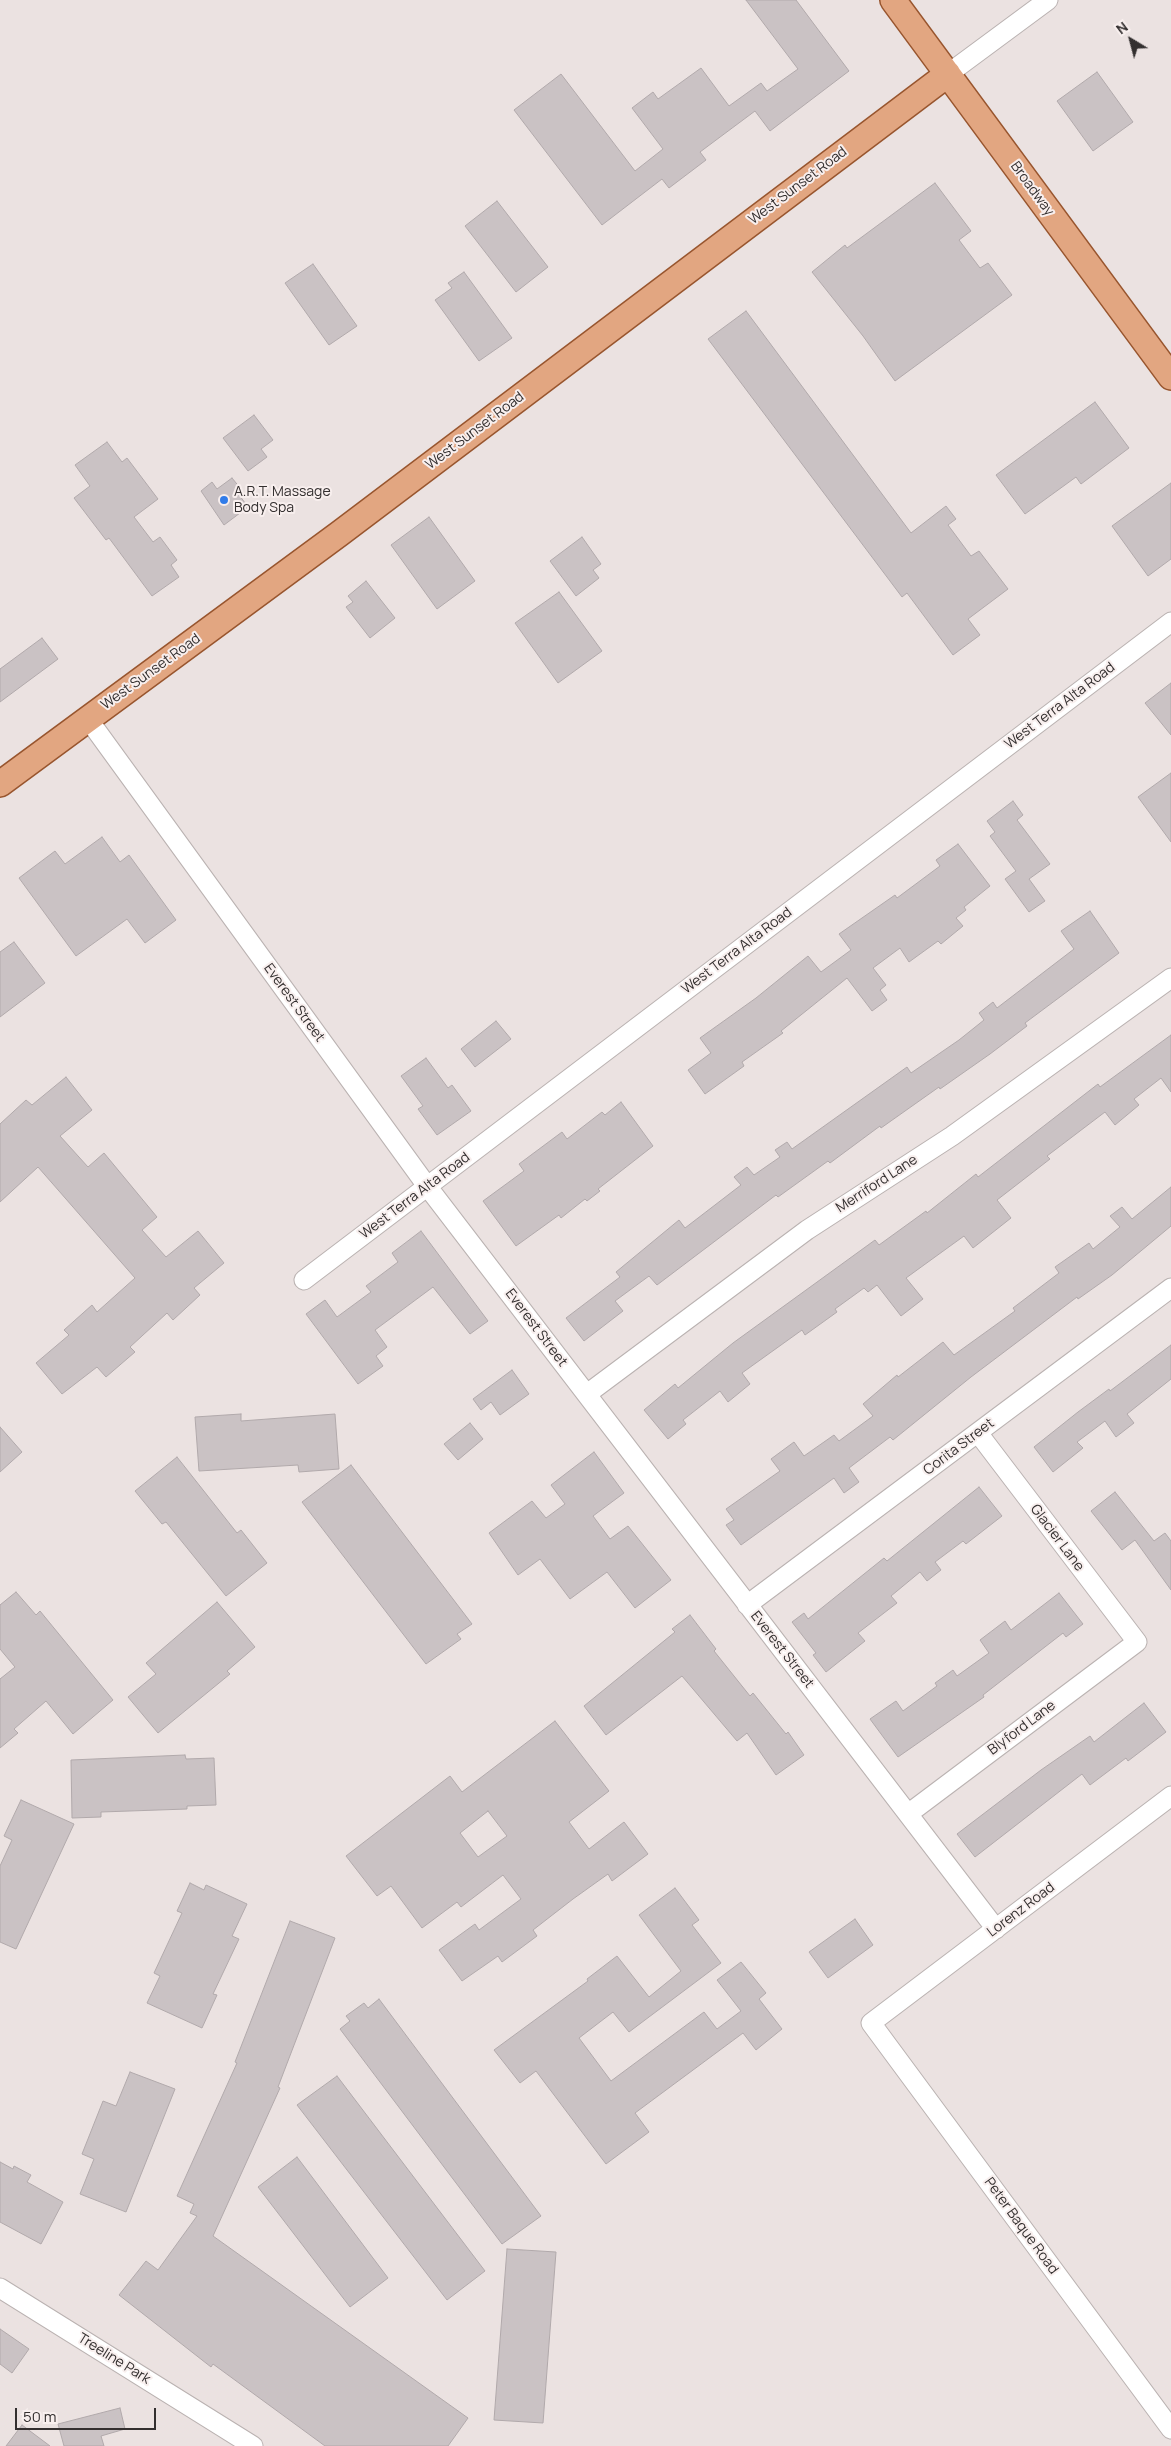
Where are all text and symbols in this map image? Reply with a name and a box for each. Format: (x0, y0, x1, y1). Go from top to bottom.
north arrow (1106, 15, 1156, 65)
text: N (1112, 17, 1131, 38)
street label: West Sunset Road (746, 144, 850, 228)
street label: Broadway (1007, 159, 1057, 219)
street label: West Sunset Road (423, 389, 527, 473)
place label: A.R.T. Massage Body Spa (234, 484, 331, 516)
marker: A.R.T. Massage Body Spa (218, 494, 230, 506)
street label: West Sunset Road (98, 630, 204, 714)
street label: West Terra Alta Road (1002, 659, 1118, 753)
street label: West Terra Alta Road (679, 904, 795, 998)
street label: Everest Street (260, 960, 328, 1046)
street label: West Terra Alta Road (357, 1149, 473, 1243)
street label: Merriford Lane (833, 1151, 921, 1217)
street label: Everest Street (501, 1286, 571, 1370)
street label: Corita Street (920, 1415, 998, 1479)
street label: Glacier Lane (1026, 1501, 1088, 1575)
street label: Everest Street (747, 1608, 817, 1692)
street label: Blyford Lane (985, 1697, 1059, 1759)
street label: Lorenz Road (984, 1879, 1058, 1941)
street label: Peter Baque Road (980, 2175, 1062, 2277)
street label: Treeline Park (75, 2330, 153, 2388)
scale bar (18, 2398, 159, 2430)
text: 50 m (23, 2406, 57, 2427)

